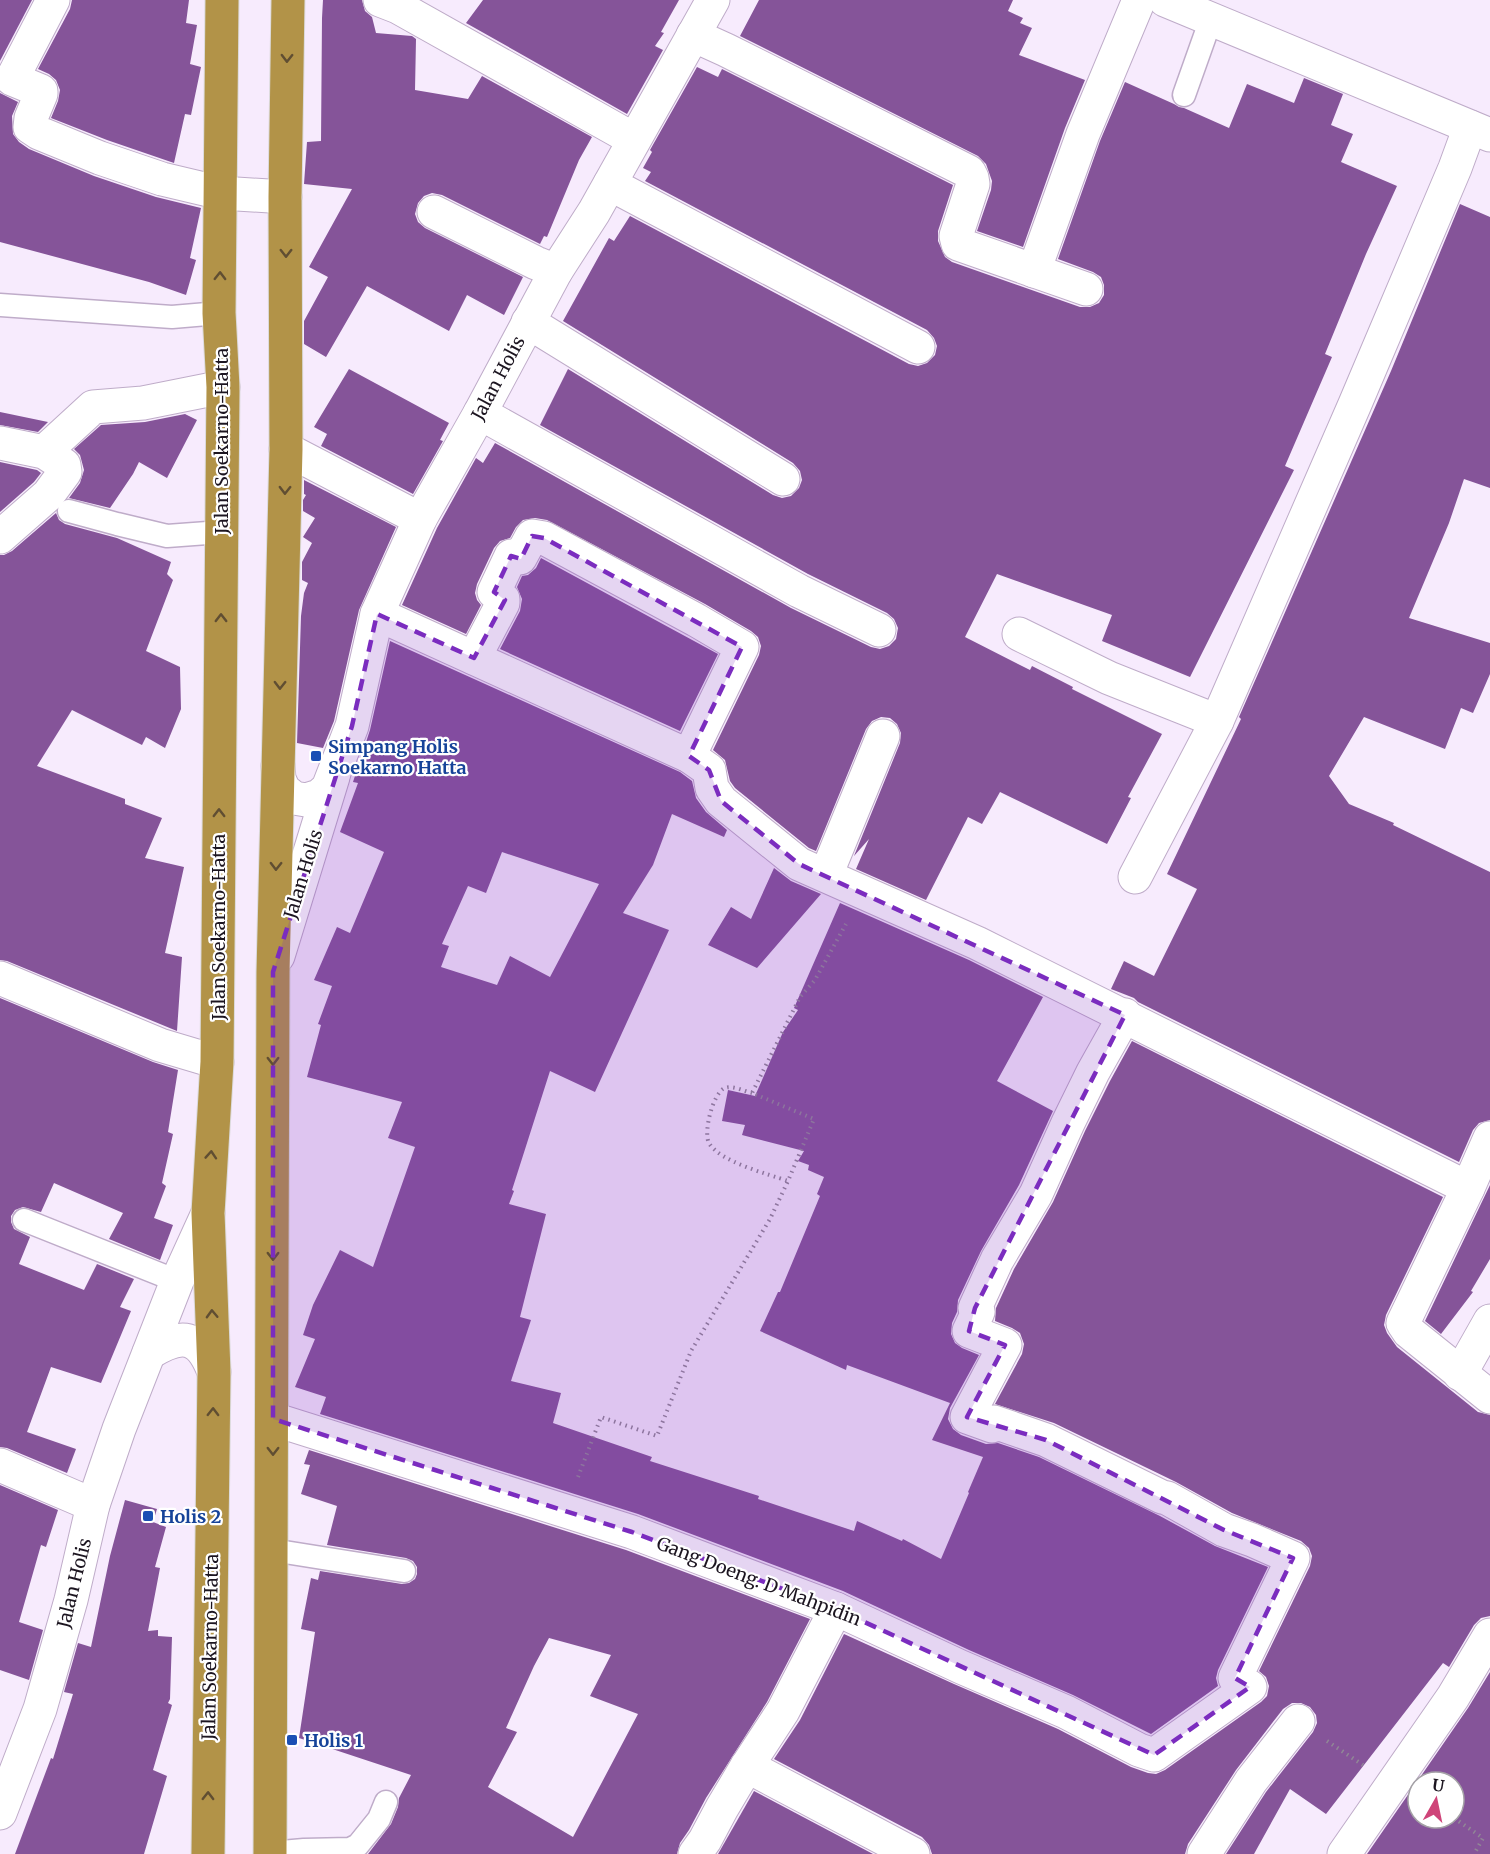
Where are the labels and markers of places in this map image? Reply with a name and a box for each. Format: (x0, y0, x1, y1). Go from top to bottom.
place label: Simpang Holis Soekarno Hatta (328, 735, 467, 779)
marker: Simpang Holis Soekarno Hatta (309, 749, 323, 763)
place label: Holis 2 (160, 1505, 221, 1528)
marker: Holis 2 (141, 1509, 155, 1523)
place label: Holis 1 (304, 1729, 363, 1752)
marker: Holis 1 (285, 1733, 299, 1747)

